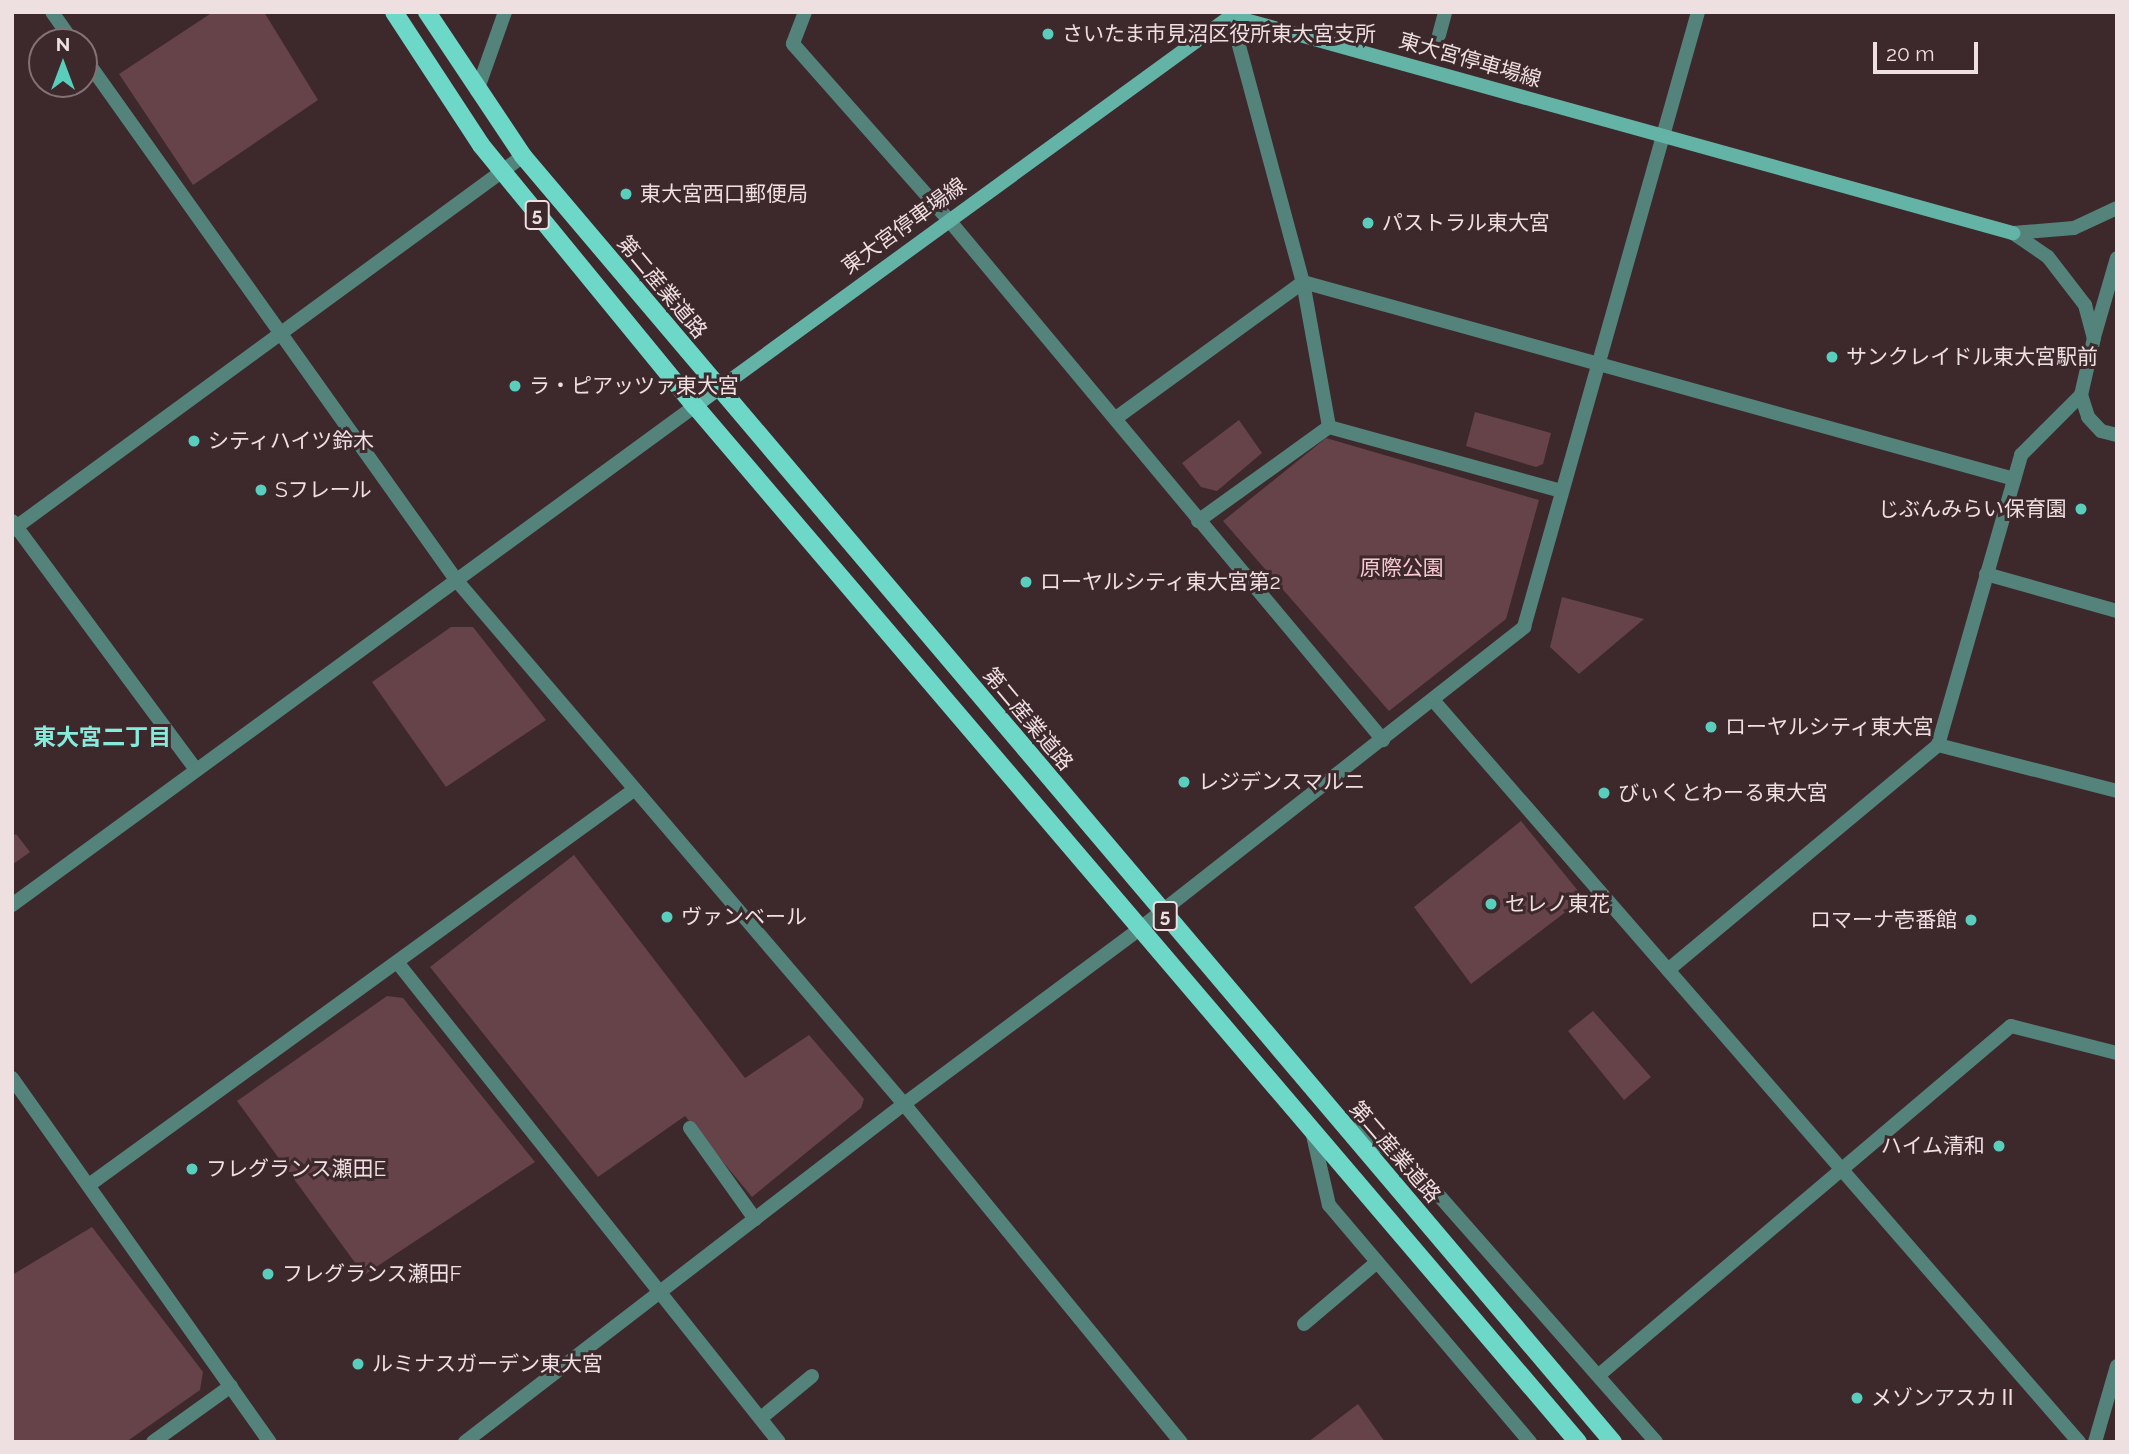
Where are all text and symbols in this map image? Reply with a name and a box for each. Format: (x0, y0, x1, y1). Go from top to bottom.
place label: さいたま市見沼区役所東大宮支所 (1062, 21, 1377, 47)
marker: さいたま市見沼区役所東大宮支所 (1040, 26, 1056, 42)
north arrow (28, 28, 98, 98)
street label: 東大宮停車場線 (1396, 28, 1544, 92)
scale bar (1877, 28, 1982, 72)
text: N (56, 33, 70, 55)
text: 20 m (1886, 41, 1934, 66)
street label: 東大宮停車場線 (837, 173, 971, 279)
place label: 東大宮西口郵便局 (640, 181, 808, 207)
marker: 東大宮西口郵便局 (618, 186, 634, 202)
road number: 5 (523, 200, 551, 230)
place label: パストラル東大宮 (1382, 210, 1550, 236)
marker: パストラル東大宮 (1360, 215, 1376, 231)
street label: 第二産業道路 (612, 231, 712, 343)
place label: サンクレイドル東大宮駅前 (1846, 344, 2098, 370)
marker: サンクレイドル東大宮駅前 (1824, 349, 1840, 365)
place label: ラ・ピアッツァ東大宮 (529, 373, 739, 399)
marker: ラ・ピアッツァ東大宮 (507, 378, 523, 394)
place label: シティハイツ鈴木 (208, 428, 376, 454)
marker: シティハイツ鈴木 (186, 433, 202, 449)
place label: Sフレール (275, 477, 372, 503)
marker: Sフレール (253, 482, 269, 498)
place label: じぶんみらい保育園 (1878, 496, 2067, 522)
marker: じぶんみらい保育園 (2073, 501, 2089, 517)
park label: 原際公園 (1360, 555, 1444, 581)
place label: ローヤルシティ東大宮第2 (1040, 569, 1282, 595)
marker: ローヤルシティ東大宮第2 (1018, 574, 1034, 590)
street label: 第二産業道路 (978, 663, 1078, 775)
place label: ローヤルシティ東大宮 (1725, 714, 1935, 740)
marker: ローヤルシティ東大宮 (1703, 719, 1719, 735)
district label: 東大宮二丁目 (33, 723, 171, 751)
place label: レジデンスマルニ (1198, 769, 1366, 795)
marker: レジデンスマルニ (1176, 774, 1192, 790)
place label: びぃくとわーる東大宮 (1618, 780, 1828, 806)
marker: びぃくとわーる東大宮 (1596, 785, 1612, 801)
place label: セレノ東花 (1505, 891, 1610, 917)
marker: セレノ東花 (1483, 896, 1499, 912)
road number: 5 (1151, 900, 1179, 932)
place label: ヴァンベール (681, 904, 807, 930)
place label: ロマーナ壱番館 (1810, 907, 1957, 933)
marker: ヴァンベール (659, 909, 675, 925)
marker: ロマーナ壱番館 (1963, 912, 1979, 928)
street label: 第二産業道路 (1344, 1096, 1446, 1208)
place label: ハイム清和 (1880, 1133, 1985, 1159)
marker: ハイム清和 (1991, 1138, 2007, 1154)
place label: フレグランス瀬田E (206, 1156, 387, 1182)
marker: フレグランス瀬田E (184, 1161, 200, 1177)
place label: フレグランス瀬田F (282, 1261, 462, 1287)
marker: フレグランス瀬田F (260, 1266, 276, 1282)
place label: ルミナスガーデン東大宮 (372, 1351, 603, 1377)
marker: ルミナスガーデン東大宮 (350, 1356, 366, 1372)
place label: メゾンアスカⅡ (1871, 1385, 2018, 1411)
marker: メゾンアスカⅡ (1849, 1390, 1865, 1406)

